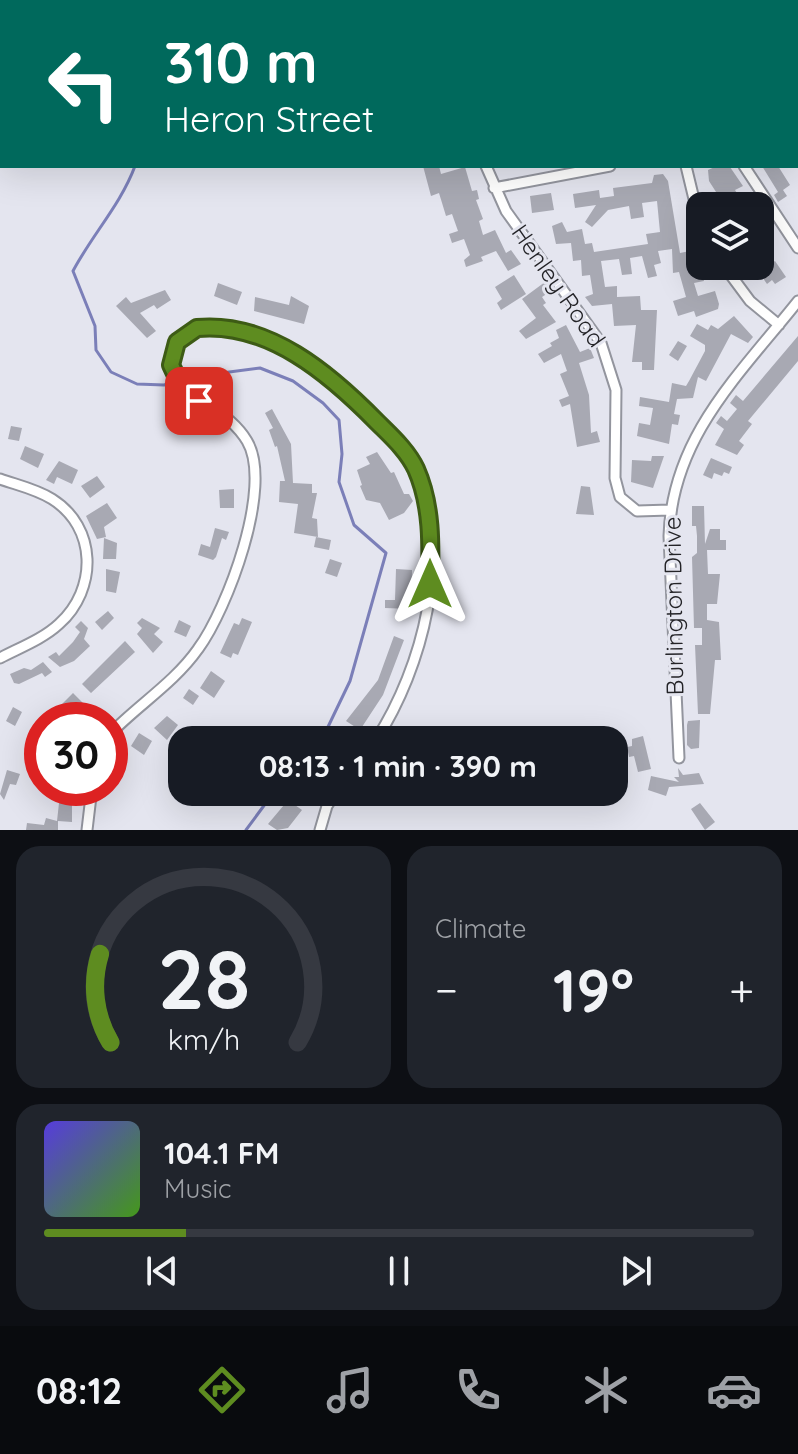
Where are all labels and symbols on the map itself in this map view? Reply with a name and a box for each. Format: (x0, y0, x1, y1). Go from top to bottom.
street label: Henley Road (505, 218, 612, 353)
pin (165, 367, 233, 435)
street label: Burlington Drive (656, 516, 690, 696)
position arrow (388, 542, 472, 626)
speed limit sign: 30 (24, 702, 128, 806)

